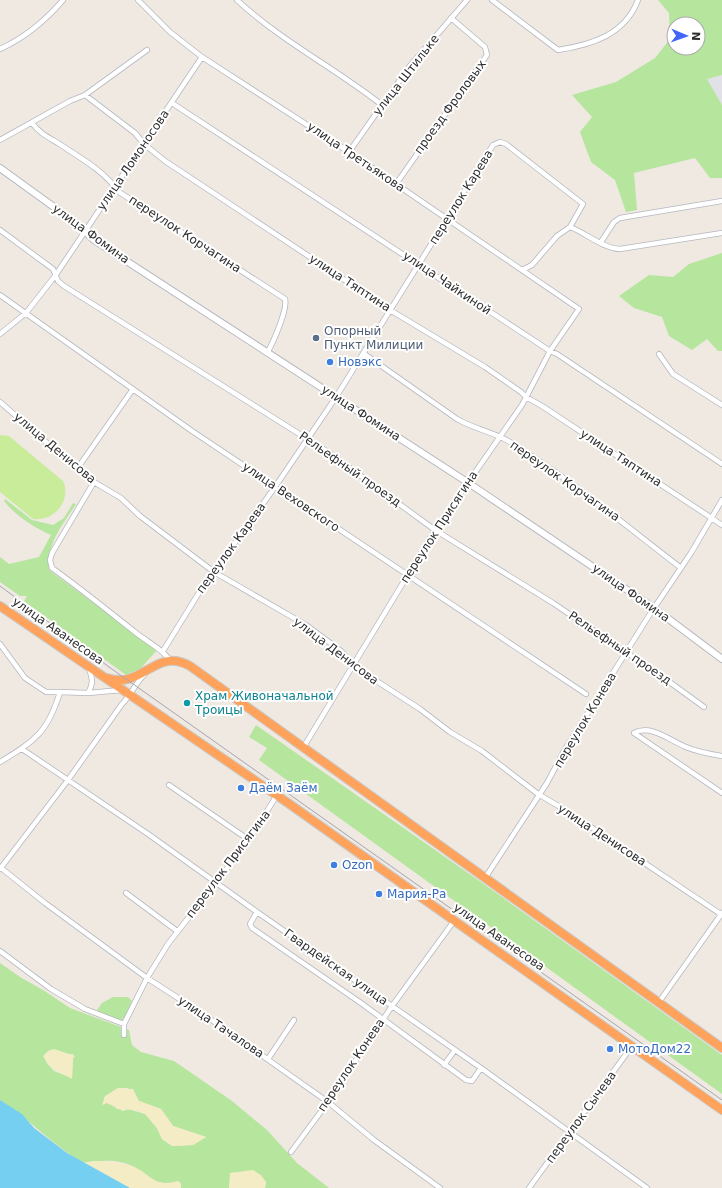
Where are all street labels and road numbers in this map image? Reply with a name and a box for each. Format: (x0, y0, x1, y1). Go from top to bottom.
street label: улица Штильке (370, 32, 442, 118)
street label: проезд Фроловых (411, 57, 489, 157)
street label: улица Ломоносова (94, 107, 172, 213)
street label: улица Третьякова (305, 119, 407, 195)
street label: переулок Карева (426, 147, 496, 247)
street label: переулок Корчагина (126, 193, 244, 275)
street label: улица Фомина (50, 201, 132, 267)
street label: улица Чайкиной (400, 248, 494, 318)
street label: улица Тяптина (307, 251, 393, 315)
street label: улица Фомина (319, 382, 403, 444)
street label: улица Денисова (11, 410, 99, 486)
street label: улица Тяптина (578, 426, 664, 490)
street label: Рельефный проезд (297, 429, 403, 509)
street label: переулок Корчагина (507, 438, 623, 524)
street label: улица Веховского (240, 459, 342, 535)
street label: переулок Присягина (397, 468, 481, 586)
street label: переулок Карева (193, 500, 269, 596)
street label: улица Фомина (589, 561, 673, 625)
street label: улица Аванесова (10, 594, 106, 668)
street label: Рельефный проезд (566, 608, 674, 688)
street label: улица Денисова (291, 615, 381, 687)
street label: переулок Конева (551, 670, 619, 770)
street label: улица Денисова (555, 801, 649, 869)
street label: переулок Присягина (183, 807, 273, 921)
street label: улица Аванесова (451, 900, 547, 974)
street label: Гвардейская улица (282, 926, 390, 1008)
street label: улица Тачалова (175, 993, 267, 1061)
street label: переулок Конева (315, 1016, 387, 1114)
street label: переулок Сычева (543, 1068, 619, 1166)

